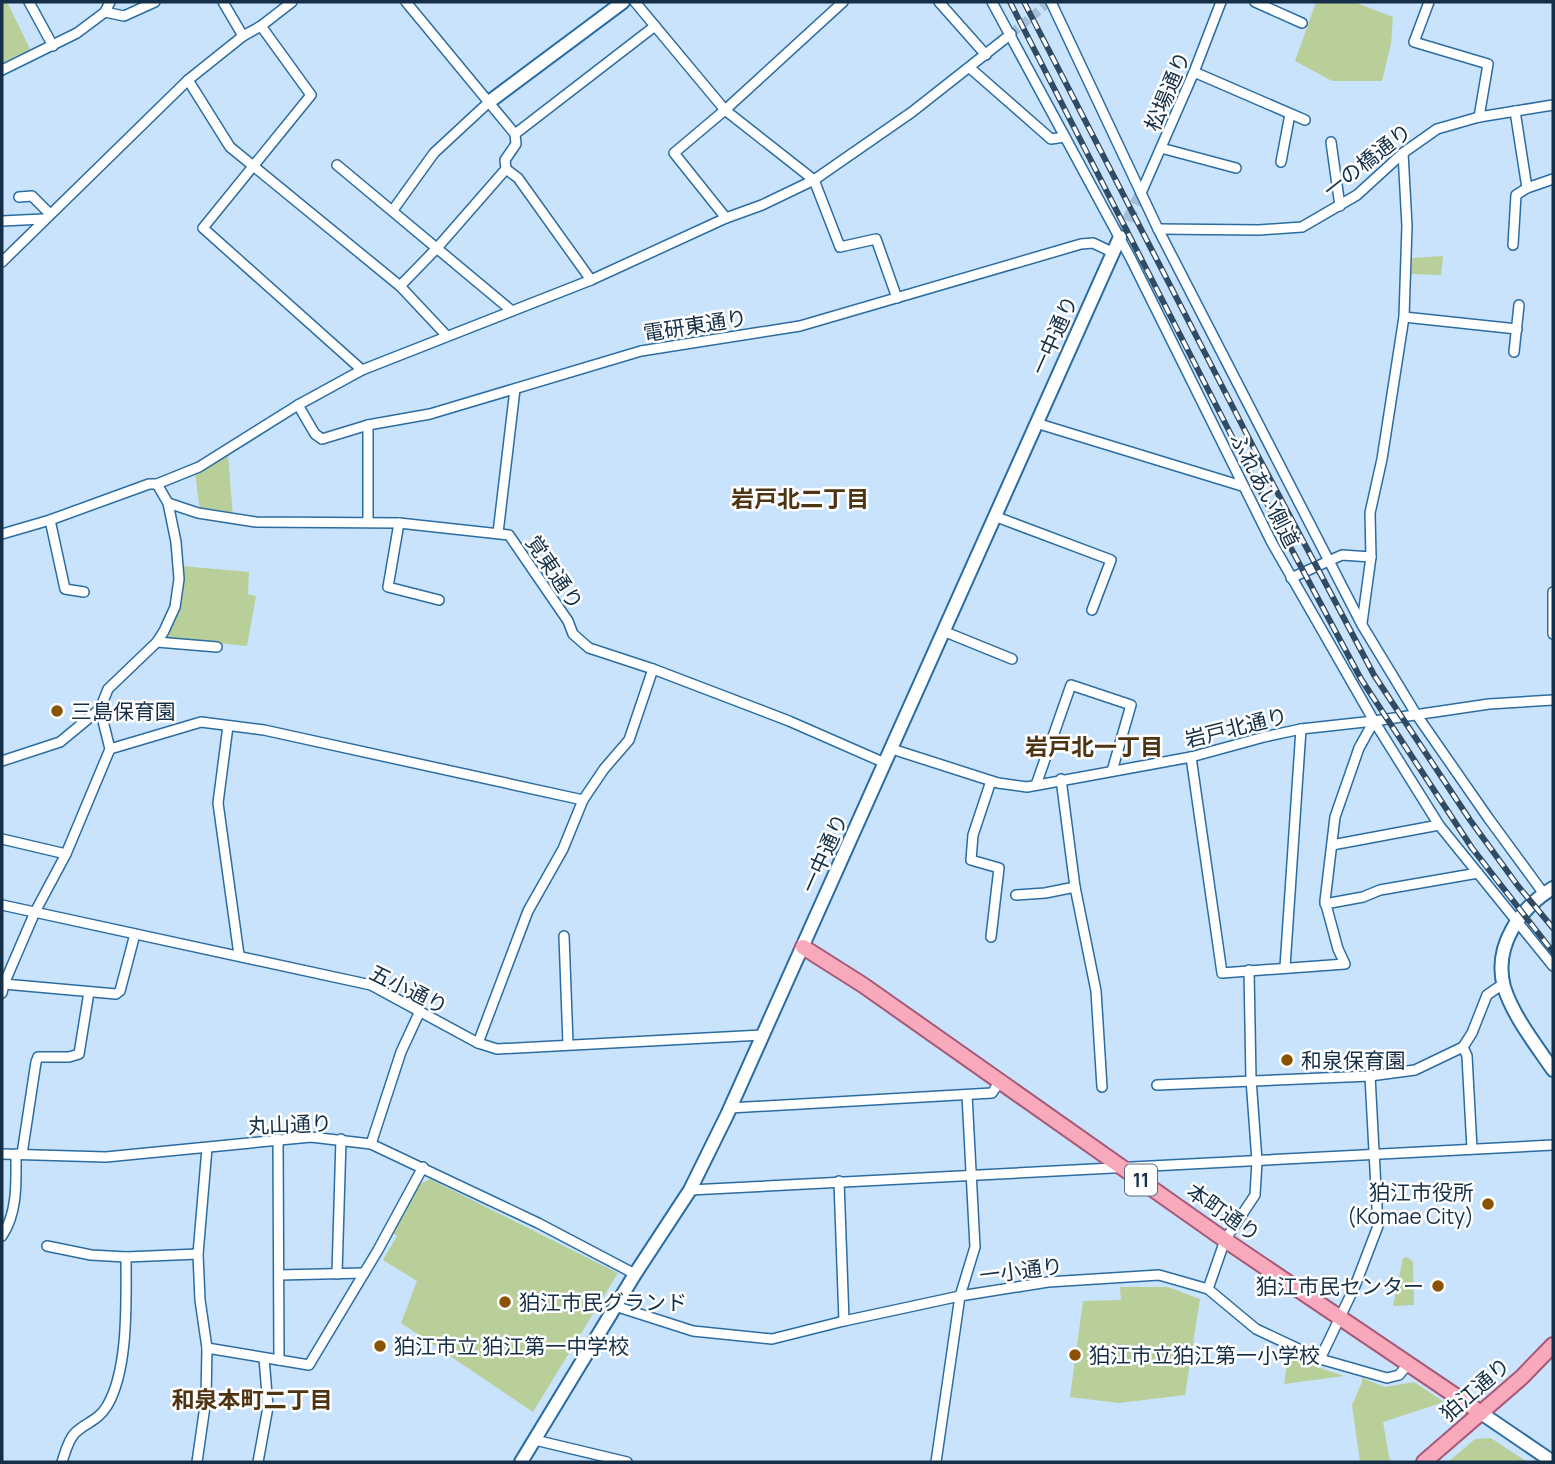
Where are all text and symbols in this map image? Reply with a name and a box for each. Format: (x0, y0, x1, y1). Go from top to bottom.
street label: 松場通り (1138, 47, 1196, 135)
street label: 一の橋通り (1317, 117, 1417, 203)
street label: 一中通り (1024, 291, 1084, 379)
street label: 電研東通り (641, 303, 749, 347)
street label: ふれあい側道 (1224, 428, 1306, 552)
district label: 岩戸北二丁目 (731, 482, 869, 514)
street label: 覚東通り (520, 529, 590, 615)
place label: 三島保育園 (71, 697, 176, 725)
street label: 岩戸北通り (1182, 701, 1290, 753)
marker: 三島保育園 (49, 703, 65, 719)
district label: 岩戸北一丁目 (1025, 730, 1163, 762)
street label: 一中通り (794, 809, 854, 897)
street label: 五小通り (365, 958, 453, 1020)
place label: 和泉保育園 (1301, 1046, 1406, 1074)
marker: 和泉保育園 (1279, 1052, 1295, 1068)
street label: 丸山通り (248, 1109, 332, 1139)
road number: 11 (1125, 1164, 1157, 1196)
street label: 本町通り (1182, 1176, 1266, 1248)
place label: 狛江市役所 (Komae City) (1347, 1178, 1474, 1230)
marker: 狛江市役所 (Komae City) (1480, 1196, 1496, 1212)
street label: 一小通り (978, 1251, 1064, 1289)
place label: 狛江市民センター (1256, 1272, 1424, 1300)
marker: 狛江市民センター (1430, 1278, 1446, 1294)
place label: 狛江市民グランド (519, 1288, 687, 1316)
marker: 狛江市民グランド (497, 1294, 513, 1310)
place label: 狛江市立 狛江第一中学校 (394, 1332, 629, 1360)
marker: 狛江市立 狛江第一中学校 (372, 1338, 388, 1354)
place label: 狛江市立狛江第一小学校 (1089, 1341, 1320, 1369)
marker: 狛江市立狛江第一小学校 (1067, 1347, 1083, 1363)
street label: 狛江通り (1434, 1351, 1516, 1427)
district label: 和泉本町二丁目 (172, 1383, 333, 1415)

